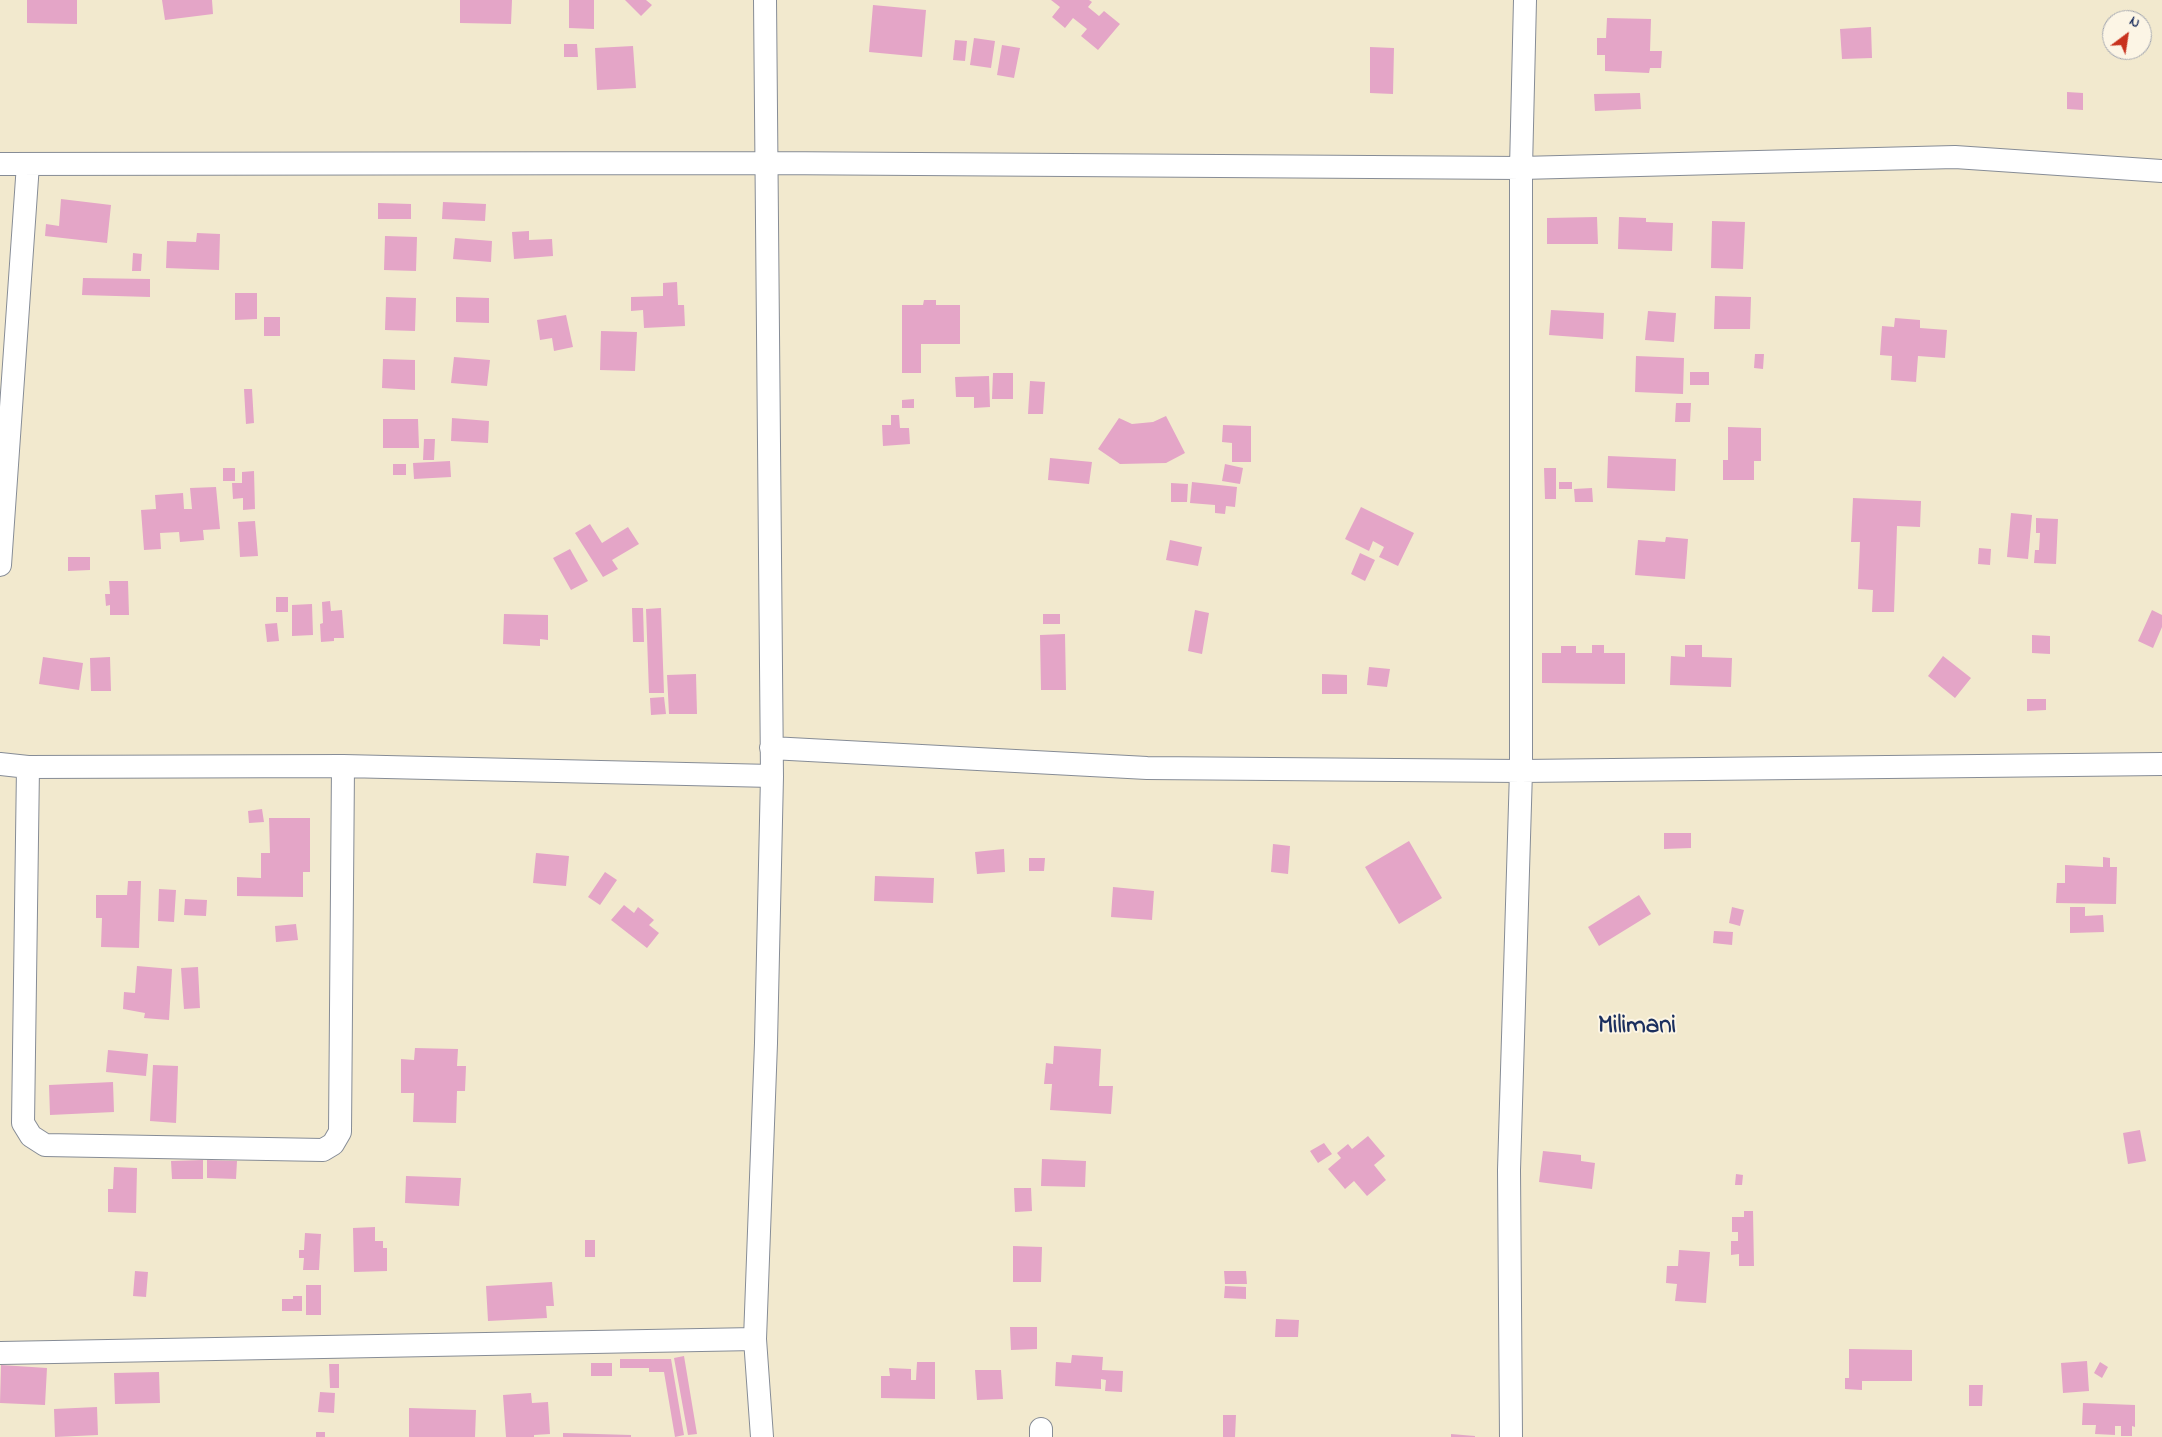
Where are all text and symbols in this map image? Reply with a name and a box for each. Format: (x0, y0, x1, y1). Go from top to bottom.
north arrow (2102, 10, 2152, 60)
text: N (2125, 11, 2144, 34)
district label: Milimani (1598, 1013, 1676, 1043)

